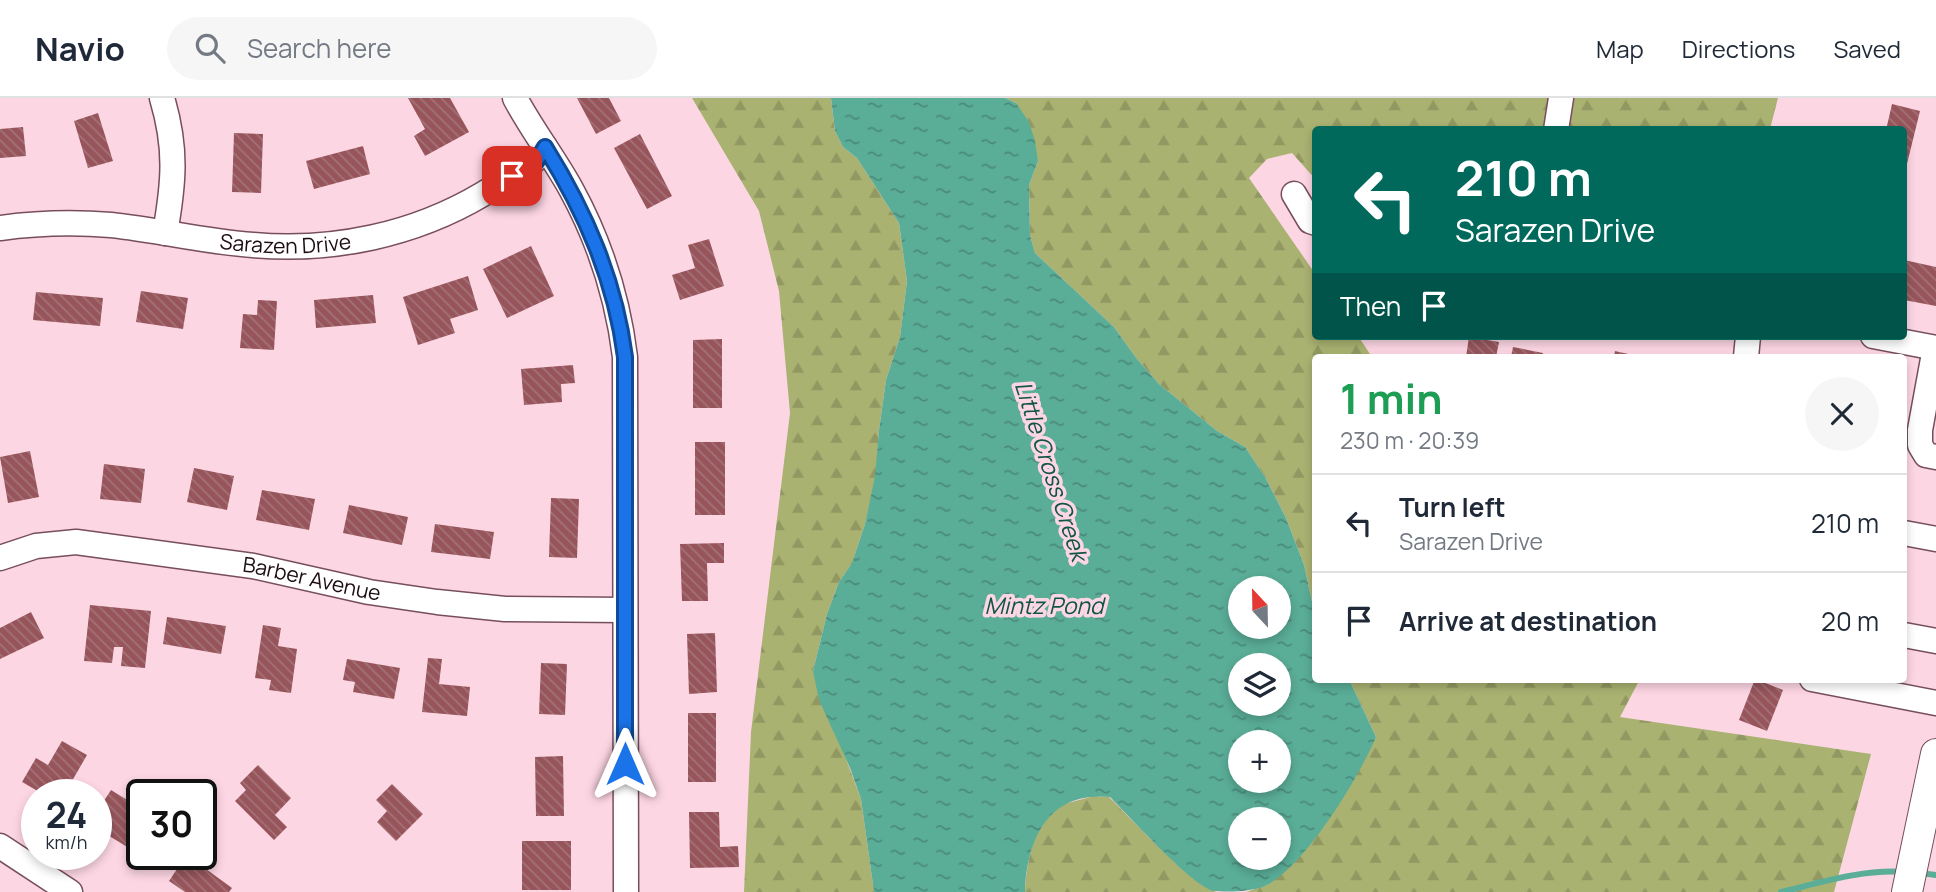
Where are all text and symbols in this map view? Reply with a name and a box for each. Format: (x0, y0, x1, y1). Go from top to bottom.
search box (167, 17, 657, 80)
text: Navio (35, 26, 125, 71)
icon: search (191, 29, 229, 67)
text: Search here (247, 30, 391, 66)
text: Map (1596, 32, 1644, 65)
text: Directions (1682, 32, 1795, 65)
text: Saved (1833, 32, 1901, 65)
text: 210 m (1455, 144, 1592, 211)
pin (482, 146, 542, 206)
icon: left (1340, 154, 1431, 245)
icon: arrive (493, 157, 531, 195)
text: Sarazen Drive (1455, 208, 1655, 252)
street label: Sarazen Drive (218, 227, 353, 260)
icon: arrive (1415, 287, 1453, 325)
text: Then (1340, 288, 1401, 324)
text: 1 min (1340, 369, 1443, 427)
water label: Little Cross Creek (1008, 377, 1097, 568)
button: close (1805, 377, 1879, 451)
text: 230 m · 20:39 (1340, 424, 1479, 456)
text: Turn left (1399, 489, 1506, 525)
icon: left (1340, 504, 1378, 542)
text: 210 m (1811, 505, 1879, 541)
text: Sarazen Drive (1399, 525, 1543, 557)
street label: Barber Avenue (241, 550, 383, 607)
north arrow (1228, 576, 1292, 639)
map controls (1228, 576, 1291, 870)
water label: Mintz Pond (985, 589, 1107, 621)
icon: arrive (1340, 602, 1378, 640)
text: Arrive at destination (1399, 603, 1657, 639)
text: 20 m (1821, 603, 1879, 639)
button: layers (1228, 653, 1291, 716)
position arrow (588, 727, 662, 801)
button: + (1228, 730, 1291, 793)
speed limit sign: 30 (126, 779, 217, 870)
text: 24 (46, 791, 87, 839)
button: − (1228, 807, 1291, 870)
text: km/h (46, 830, 87, 854)

